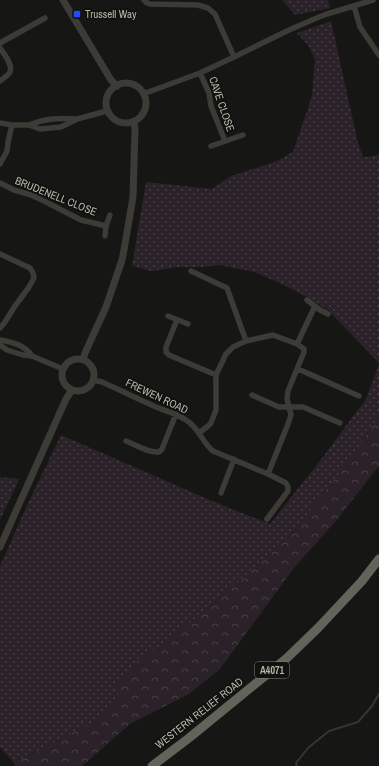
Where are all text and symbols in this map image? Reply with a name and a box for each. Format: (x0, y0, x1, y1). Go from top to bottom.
place label: Trussell Way (85, 7, 137, 21)
marker: Trussell Way (72, 9, 82, 19)
street label: CAVE CLOSE (206, 75, 238, 133)
street label: BRUDENELL CLOSE (13, 173, 99, 219)
street label: FREWEN ROAD (123, 375, 191, 417)
road number: A4071 (255, 662, 289, 678)
street label: WESTERN RELIEF ROAD (152, 674, 246, 752)

